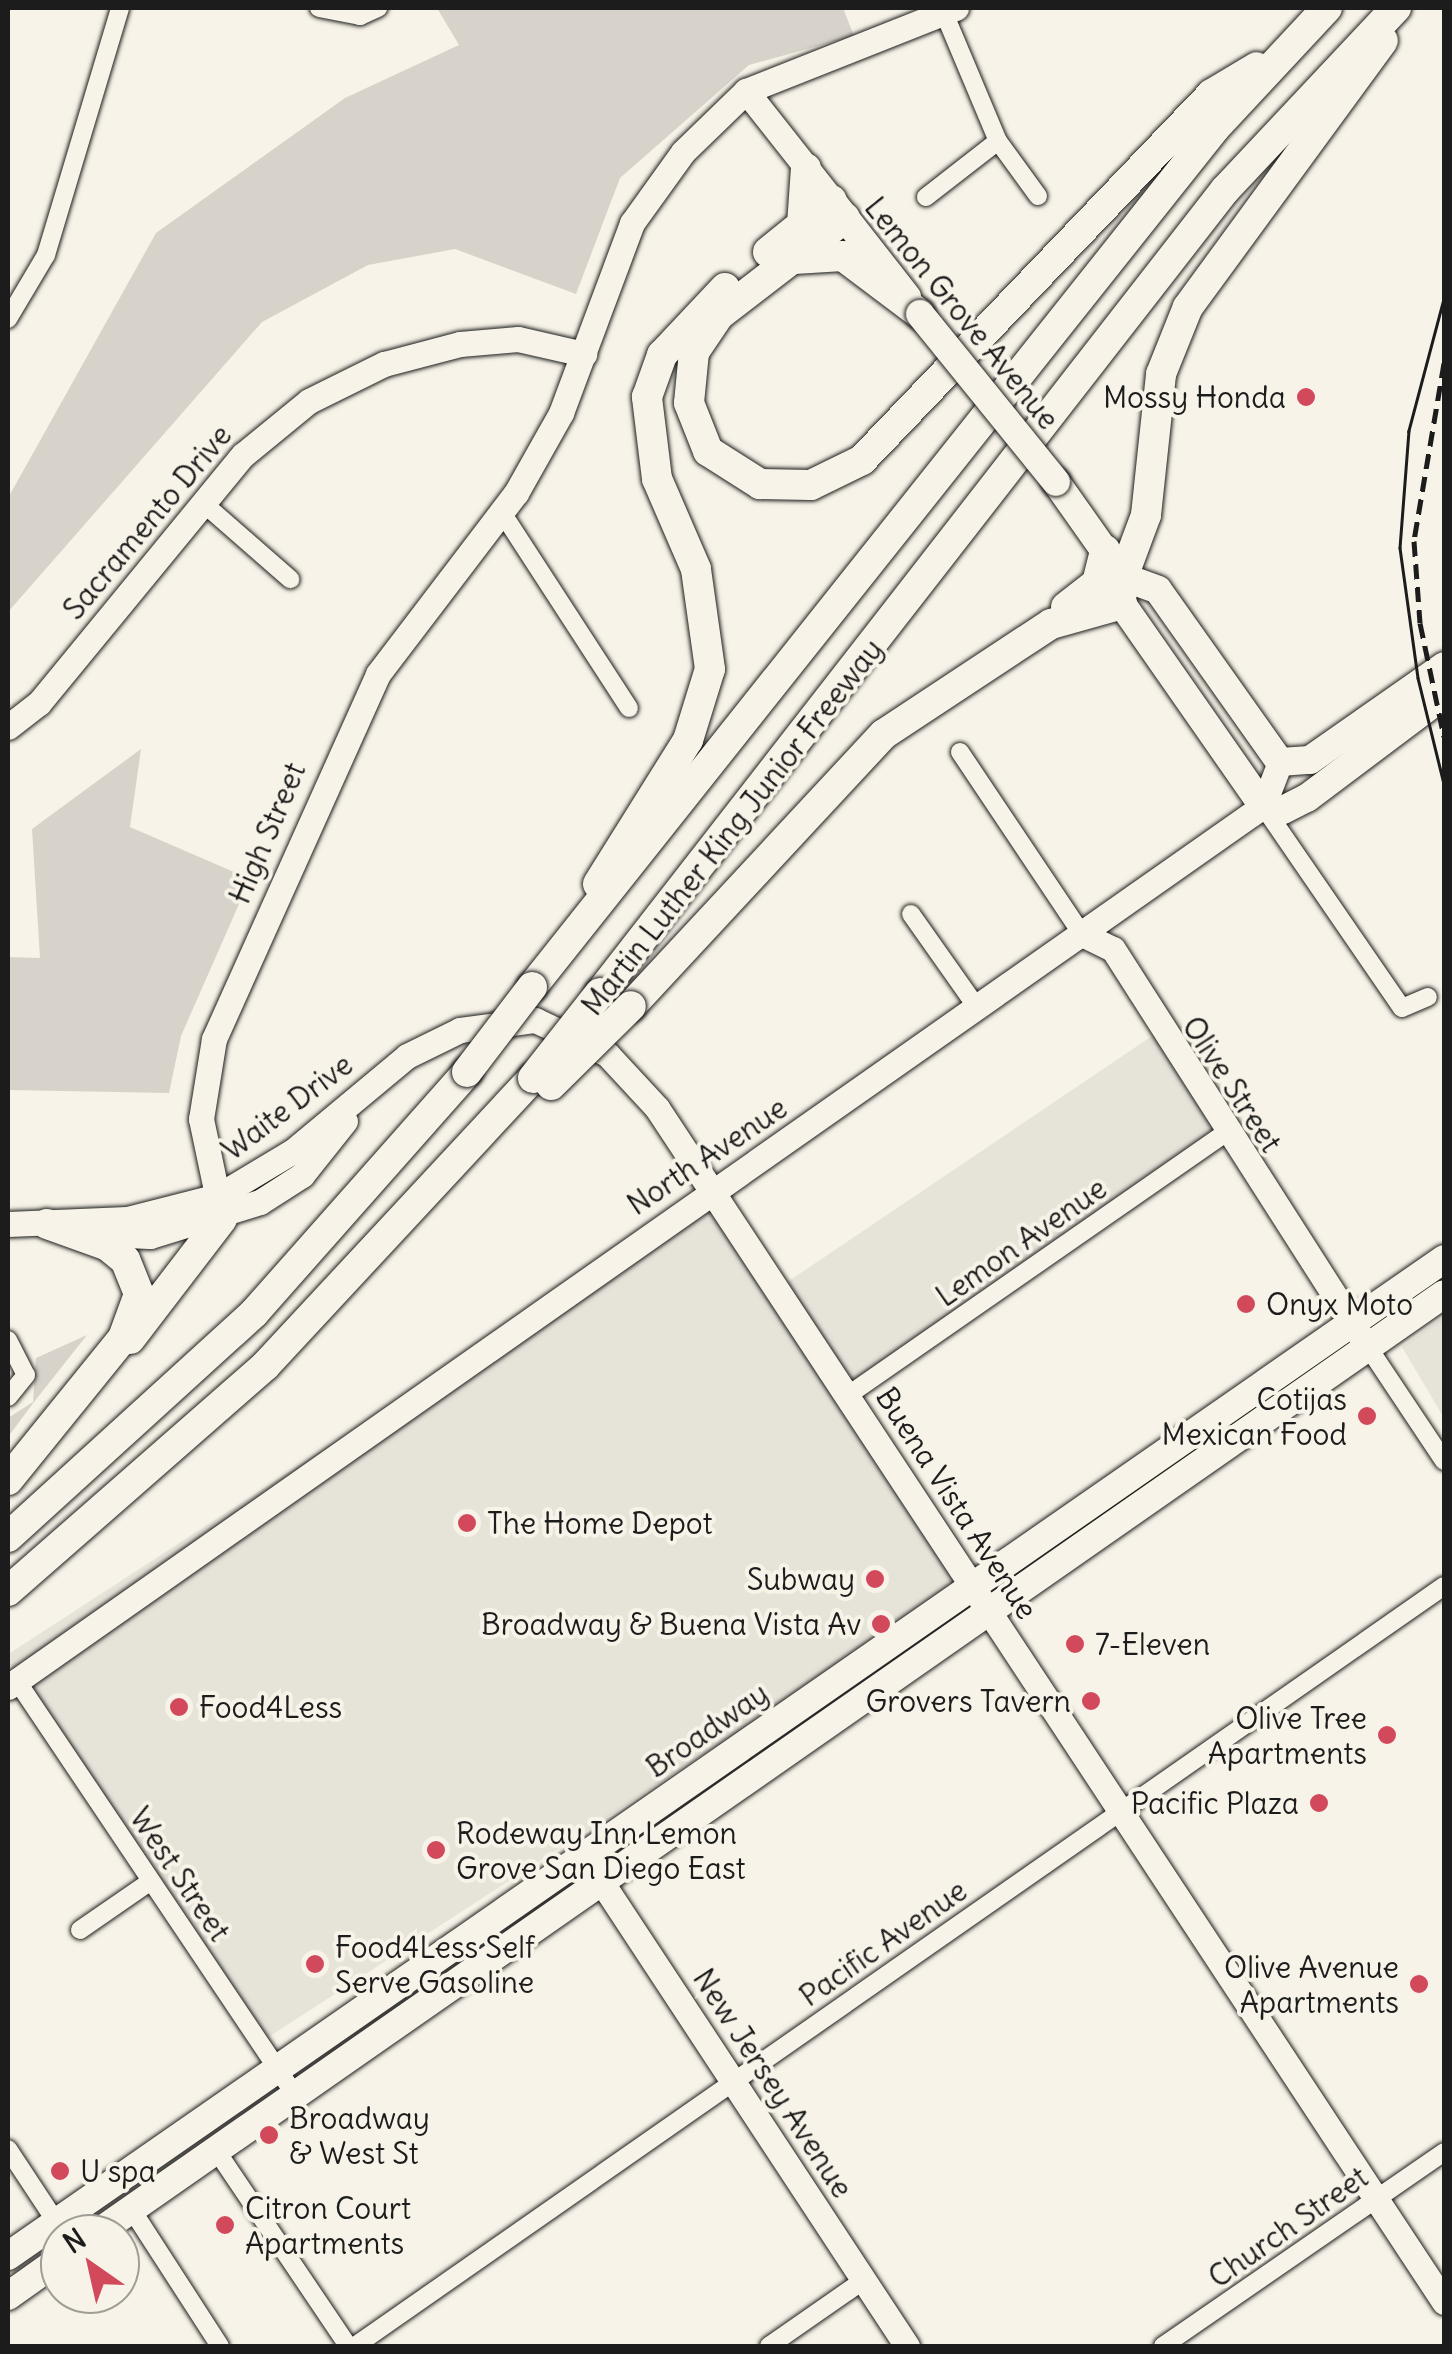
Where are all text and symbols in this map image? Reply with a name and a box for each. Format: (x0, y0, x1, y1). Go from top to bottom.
street label: Lemon Grove Avenue (857, 190, 1067, 436)
place label: Mossy Honda (1103, 379, 1286, 415)
marker: Mossy Honda (1295, 386, 1317, 408)
street label: Sacramento Drive (55, 418, 239, 626)
street label: Martin Luther King Junior Freeway (574, 632, 890, 1022)
street label: High Street (221, 757, 313, 909)
street label: Olive Street (1175, 1009, 1289, 1159)
street label: Waite Drive (215, 1046, 359, 1168)
street label: North Avenue (620, 1089, 794, 1223)
street label: Lemon Avenue (929, 1170, 1113, 1314)
place label: Onyx Moto (1266, 1286, 1413, 1322)
marker: Onyx Moto (1235, 1293, 1257, 1315)
street label: Buena Vista Avenue (869, 1380, 1045, 1626)
place label: Cotijas Mexican Food (1162, 1381, 1347, 1452)
marker: Cotijas Mexican Food (1356, 1405, 1378, 1427)
place label: The Home Depot (487, 1505, 713, 1541)
marker: The Home Depot (456, 1512, 478, 1534)
place label: Subway (747, 1561, 855, 1597)
marker: Subway (864, 1568, 886, 1590)
place label: Broadway & Buena Vista Av (481, 1606, 861, 1642)
marker: Broadway & Buena Vista Av (870, 1613, 892, 1635)
place label: 7-Eleven (1095, 1626, 1210, 1662)
marker: 7-Eleven (1064, 1633, 1086, 1655)
street label: Broadway (639, 1675, 775, 1785)
place label: Grovers Tavern (866, 1683, 1071, 1719)
place label: Food4Less (199, 1689, 342, 1725)
marker: Grovers Tavern (1080, 1690, 1102, 1712)
marker: Food4Less (168, 1696, 190, 1718)
place label: Olive Tree Apartments (1208, 1700, 1367, 1770)
marker: Olive Tree Apartments (1376, 1724, 1398, 1746)
place label: Pacific Plaza (1131, 1785, 1299, 1821)
marker: Pacific Plaza (1308, 1792, 1330, 1814)
street label: West Street (122, 1800, 238, 1948)
place label: Rodeway Inn Lemon Grove San Diego East (456, 1815, 746, 1886)
marker: Rodeway Inn Lemon Grove San Diego East (425, 1839, 447, 1861)
street label: Pacific Avenue (792, 1872, 974, 2014)
place label: Food4Less Self Serve Gasoline (335, 1929, 535, 2000)
place label: Olive Avenue Apartments (1224, 1949, 1399, 2020)
marker: Food4Less Self Serve Gasoline (304, 1953, 326, 1975)
street label: New Jersey Avenue (686, 1962, 860, 2204)
marker: Olive Avenue Apartments (1408, 1973, 1430, 1995)
place label: Broadway & West St (289, 2100, 430, 2170)
marker: Broadway & West St (258, 2124, 280, 2146)
place label: U spa (80, 2153, 156, 2189)
street label: Church Street (1201, 2159, 1375, 2295)
marker: U spa (49, 2160, 71, 2182)
place label: Citron Court Apartments (245, 2190, 411, 2260)
north arrow (40, 2214, 140, 2314)
marker: Citron Court Apartments (214, 2214, 236, 2236)
text: N (56, 2220, 92, 2261)

